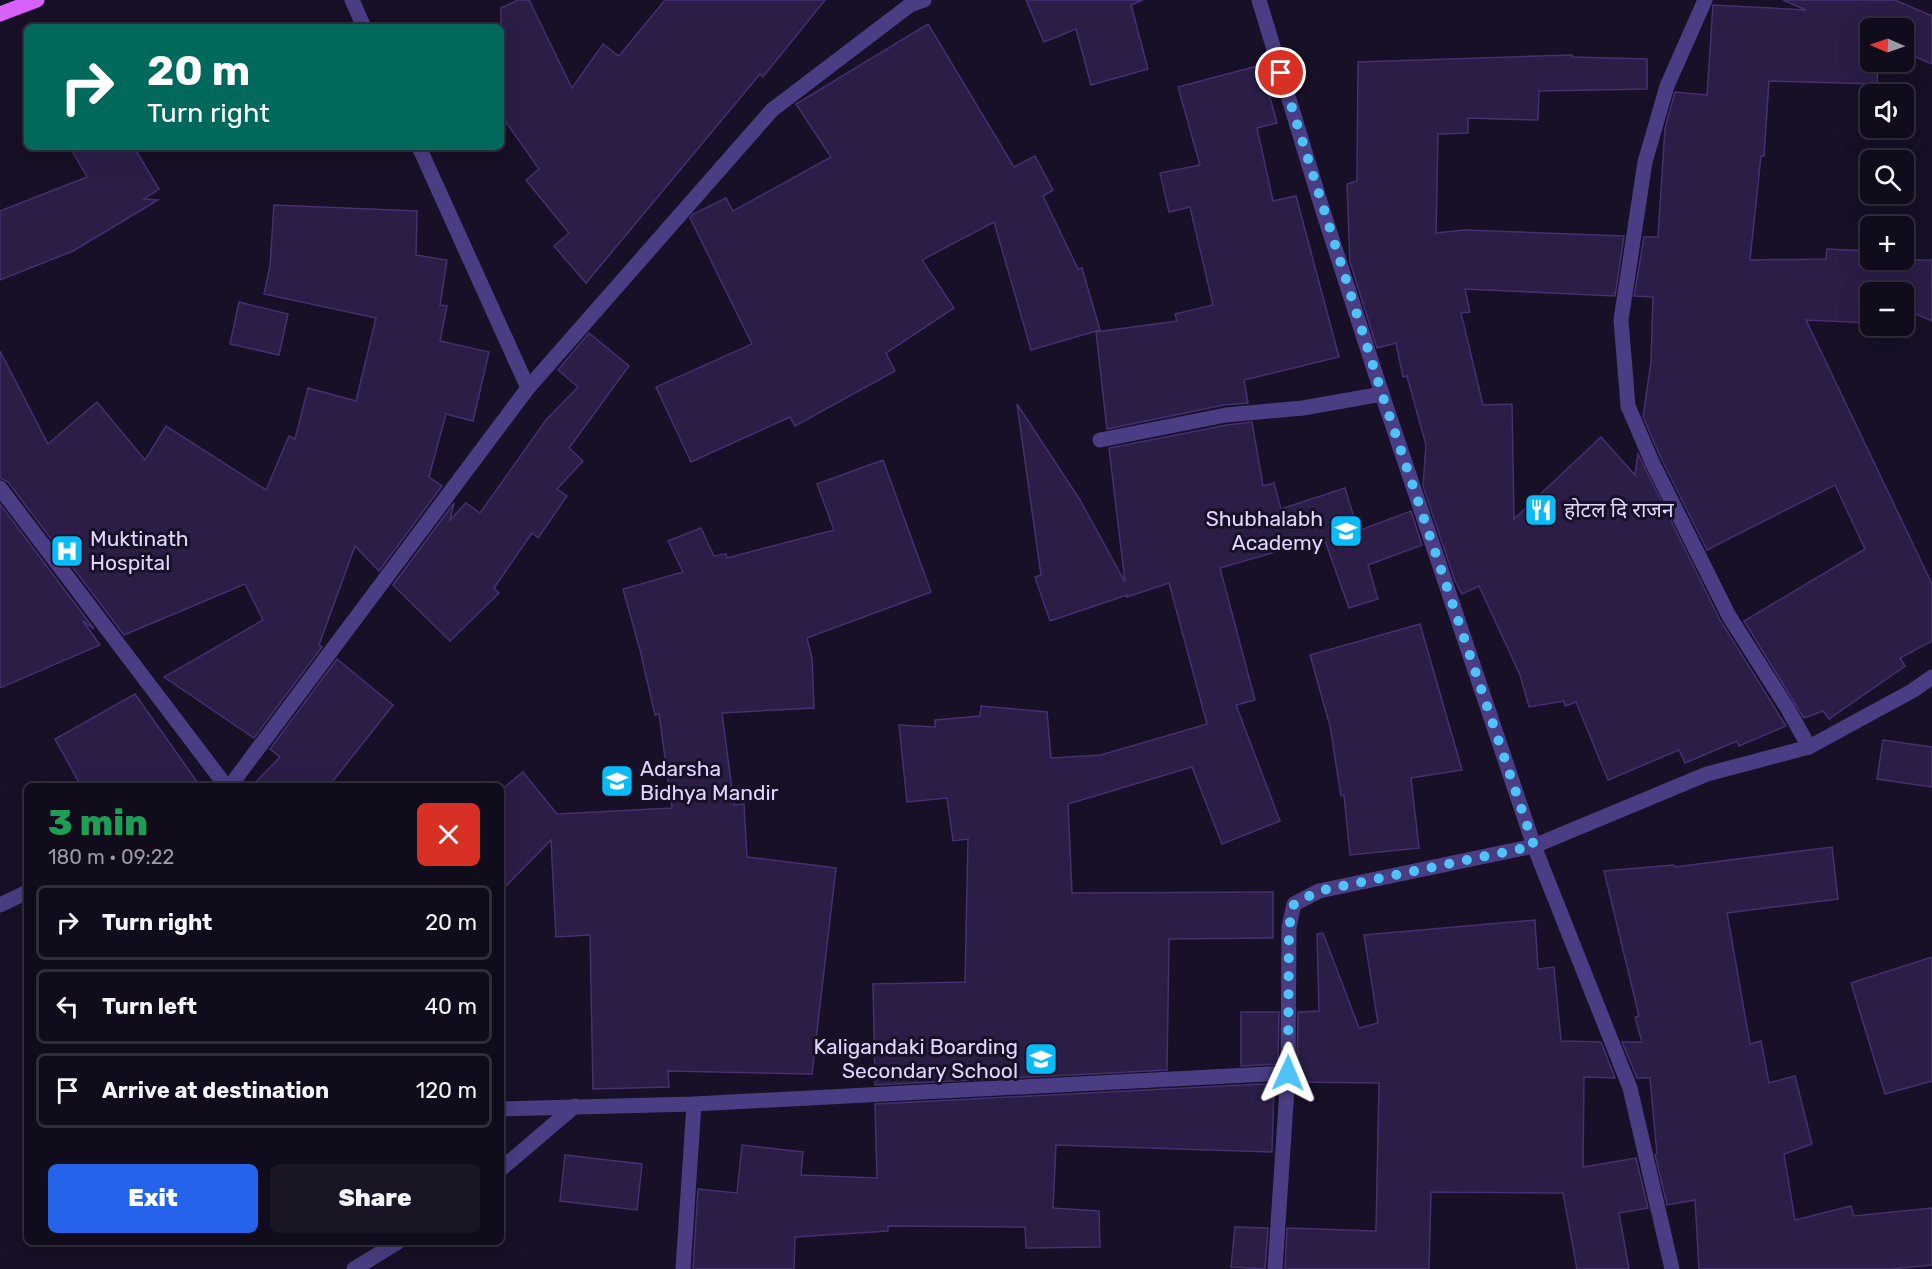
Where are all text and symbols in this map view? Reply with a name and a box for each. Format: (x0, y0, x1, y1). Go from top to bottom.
north arrow (1860, 18, 1914, 72)
map controls (1860, 18, 1914, 336)
text: 20 m (147, 46, 250, 96)
pin (1255, 47, 1306, 98)
icon: right (48, 48, 126, 126)
icon: arrive (1264, 56, 1297, 89)
button: sound (1860, 84, 1914, 138)
text: Turn right (147, 97, 270, 129)
button: search (1860, 150, 1914, 204)
button: + (1860, 216, 1914, 270)
button: − (1860, 282, 1914, 336)
restaurant icon: होटल दि राजन (1523, 492, 1559, 528)
place label: होटल दि राजन (1564, 497, 1674, 522)
place label: Shubhalabh Academy (1206, 506, 1323, 555)
school or university icon: Shubhalabh Academy (1328, 513, 1364, 549)
place label: Muktinath Hospital (90, 526, 189, 575)
hospital icon: Muktinath Hospital (49, 533, 85, 569)
place label: Adarsha Bidhya Mandir (640, 756, 779, 805)
school or university icon: Adarsha Bidhya Mandir (599, 763, 635, 799)
text: 3 min (48, 801, 148, 844)
button: close (417, 803, 480, 866)
text: 180 m · 09:22 (48, 845, 174, 869)
icon: right (51, 906, 84, 939)
text: Turn right (102, 909, 212, 936)
text: 20 m (425, 909, 477, 936)
icon: left (51, 990, 84, 1023)
text: Turn left (102, 993, 197, 1020)
text: 40 m (424, 993, 477, 1020)
place label: Kaligandaki Boarding Secondary School (813, 1034, 1018, 1083)
school or university icon: Kaligandaki Boarding Secondary School (1023, 1041, 1059, 1077)
position arrow (1256, 1041, 1320, 1105)
icon: arrive (51, 1074, 84, 1107)
text: Arrive at destination (102, 1077, 329, 1104)
text: 120 m (416, 1077, 477, 1104)
button: Exit (48, 1164, 258, 1233)
button: Share (270, 1164, 480, 1233)

